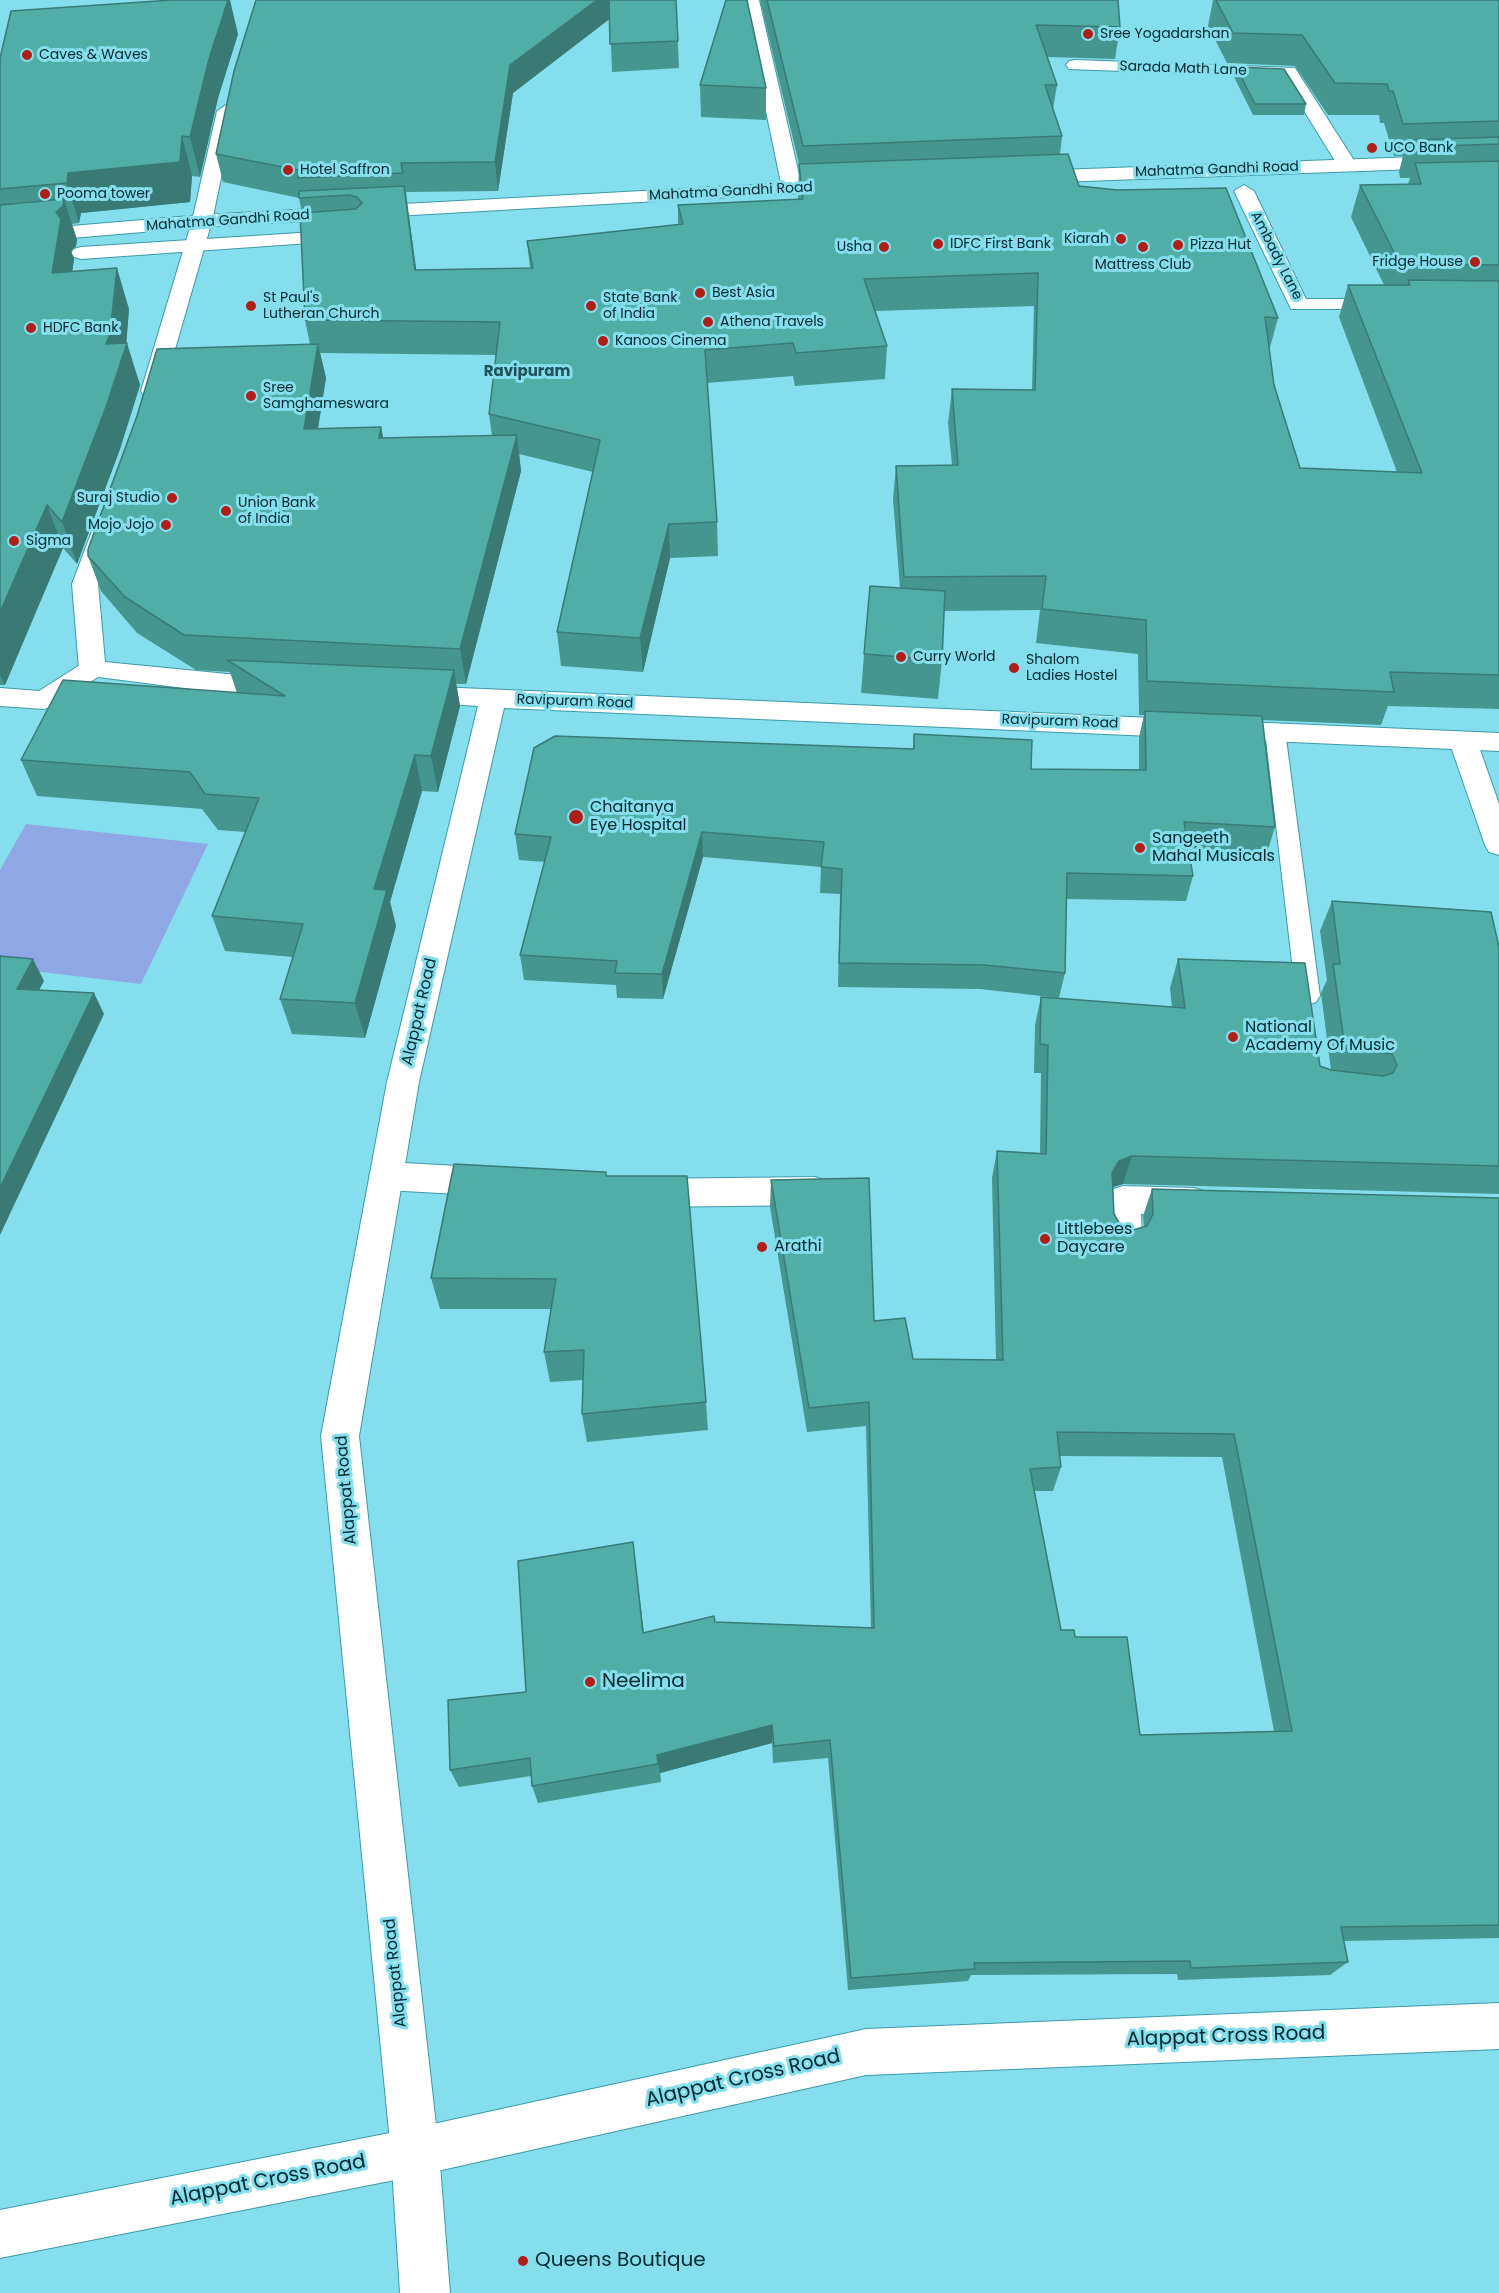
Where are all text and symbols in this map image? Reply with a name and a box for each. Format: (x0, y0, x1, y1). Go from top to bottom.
place label: Sree Yogadarshan (1100, 26, 1229, 42)
marker: Sree Yogadarshan (1081, 27, 1095, 41)
place label: Caves & Waves (39, 47, 148, 63)
marker: Caves & Waves (20, 48, 34, 62)
street label: Sarada Math Lane (1119, 58, 1247, 80)
place label: UCO Bank (1384, 140, 1453, 156)
marker: UCO Bank (1365, 141, 1379, 155)
street label: Mahatma Gandhi Road (1135, 159, 1299, 181)
place label: Hotel Saffron (300, 162, 390, 178)
marker: Hotel Saffron (281, 163, 295, 177)
street label: Mahatma Gandhi Road (649, 179, 813, 205)
place label: Pooma tower (57, 186, 150, 202)
marker: Pooma tower (38, 187, 52, 201)
street label: Mahatma Gandhi Road (146, 207, 310, 235)
street label: Ambady Lane (1246, 209, 1306, 303)
place label: Kiarah (1064, 231, 1109, 247)
marker: Kiarah (1114, 232, 1128, 246)
place label: IDFC First Bank (950, 236, 1051, 252)
marker: IDFC First Bank (931, 237, 945, 251)
place label: Pizza Hut (1190, 237, 1251, 253)
marker: Pizza Hut (1171, 238, 1185, 252)
place label: Usha (837, 239, 872, 255)
marker: Usha (877, 240, 891, 254)
marker: Mattress Club (1136, 240, 1150, 254)
place label: Fridge House (1372, 254, 1463, 270)
marker: Fridge House (1468, 255, 1482, 269)
place label: Mattress Club (1095, 257, 1191, 273)
place label: Best Asia (712, 285, 775, 301)
marker: Best Asia (693, 286, 707, 300)
place label: St Paul's Lutheran Church (263, 290, 380, 322)
place label: State Bank of India (603, 290, 678, 322)
marker: St Paul's Lutheran Church (244, 299, 258, 313)
marker: State Bank of India (584, 299, 598, 313)
place label: Athena Travels (720, 314, 824, 330)
marker: Athena Travels (701, 315, 715, 329)
place label: HDFC Bank (43, 320, 118, 336)
marker: HDFC Bank (24, 321, 38, 335)
place label: Kanoos Cinema (615, 333, 727, 349)
marker: Kanoos Cinema (596, 334, 610, 348)
district label: Ravipuram (484, 363, 570, 381)
place label: Sree Samghameswara (263, 380, 389, 412)
marker: Sree Samghameswara (244, 389, 258, 403)
place label: Suraj Studio (77, 490, 160, 506)
marker: Suraj Studio (165, 491, 179, 505)
place label: Union Bank of India (238, 495, 316, 528)
marker: Union Bank of India (219, 504, 233, 518)
place label: Mojo Jojo (88, 517, 154, 533)
marker: Mojo Jojo (159, 518, 173, 532)
place label: Sigma (26, 533, 71, 549)
marker: Sigma (7, 534, 21, 548)
place label: Curry World (913, 649, 996, 665)
marker: Curry World (894, 650, 908, 664)
place label: Shalom Ladies Hostel (1026, 652, 1117, 684)
marker: Shalom Ladies Hostel (1007, 661, 1021, 675)
street label: Ravipuram Road (516, 692, 634, 712)
street label: Ravipuram Road (1001, 712, 1119, 732)
place label: Chaitanya Eye Hospital (590, 798, 686, 836)
marker: Chaitanya Eye Hospital (567, 808, 585, 826)
place label: Sangeeth Mahal Musicals (1152, 829, 1275, 867)
marker: Sangeeth Mahal Musicals (1133, 841, 1147, 855)
street label: Alappat Road (398, 956, 442, 1068)
place label: National Academy Of Music (1245, 1018, 1395, 1056)
marker: National Academy Of Music (1226, 1030, 1240, 1044)
place label: Littlebees Daycare (1057, 1220, 1132, 1258)
marker: Littlebees Daycare (1038, 1232, 1052, 1246)
place label: Arathi (774, 1237, 822, 1257)
marker: Arathi (755, 1240, 769, 1254)
street label: Alappat Road (333, 1435, 361, 1545)
place label: Neelima (602, 1670, 685, 1694)
marker: Neelima (583, 1675, 597, 1689)
street label: Alappat Road (381, 1917, 411, 2029)
street label: Alappat Cross Road (1126, 2022, 1326, 2052)
street label: Alappat Cross Road (643, 2045, 843, 2113)
street label: Alappat Cross Road (168, 2150, 368, 2212)
place label: Queens Boutique (535, 2249, 706, 2273)
marker: Queens Boutique (516, 2254, 530, 2268)

